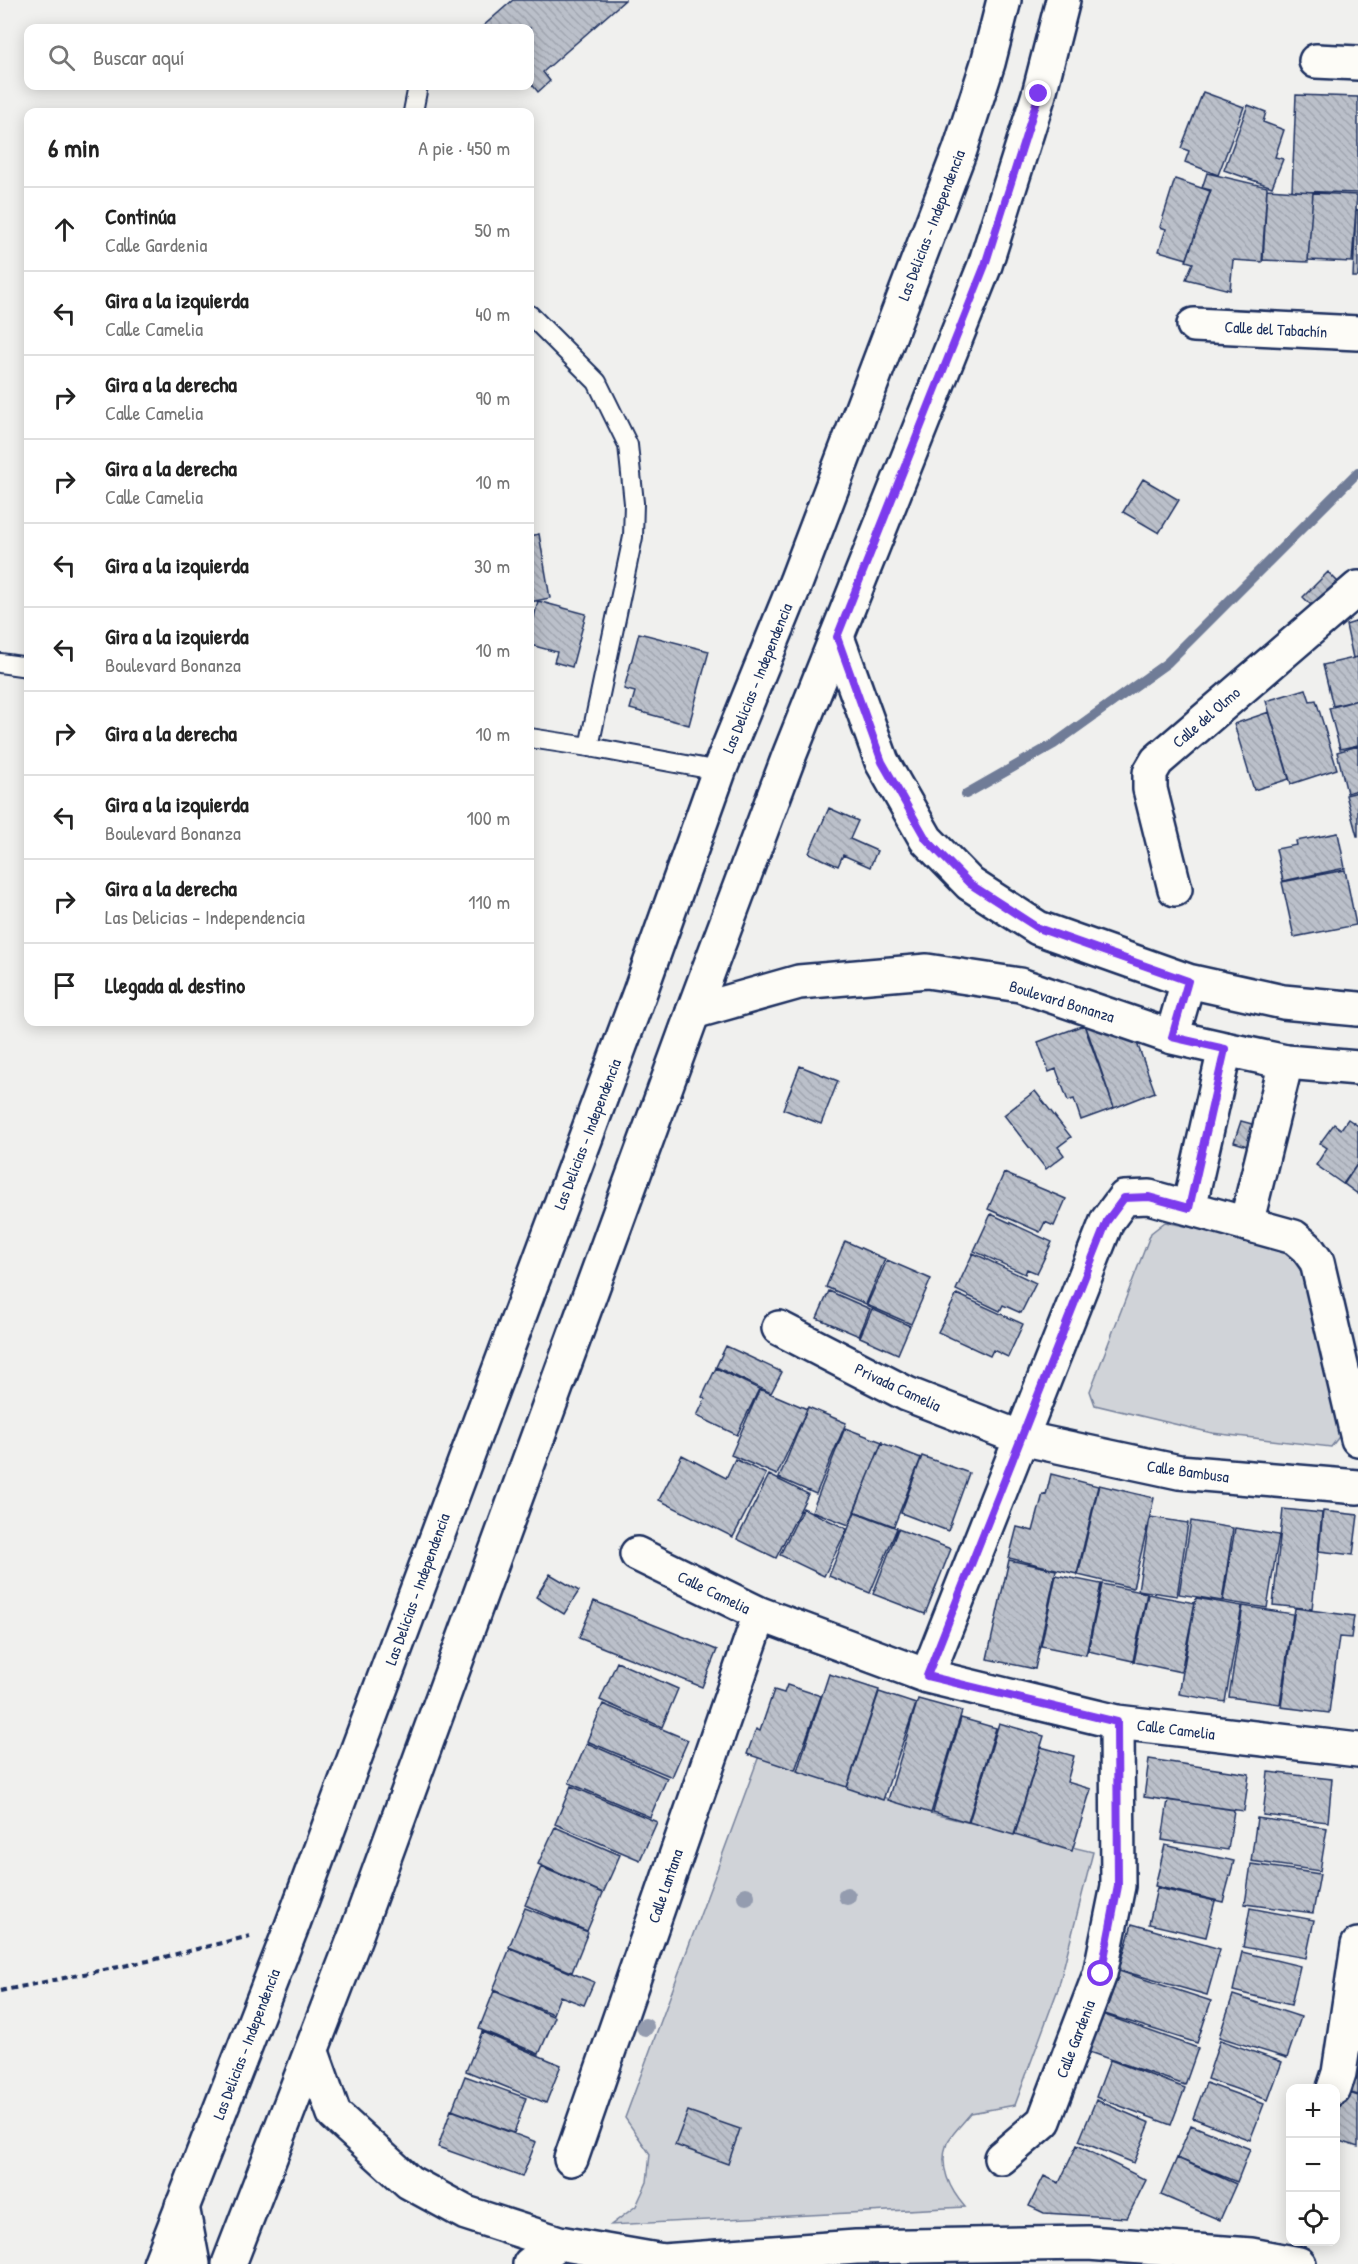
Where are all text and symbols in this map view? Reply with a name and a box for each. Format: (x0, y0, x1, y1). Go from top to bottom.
search box (24, 24, 534, 90)
icon: search (45, 41, 78, 74)
text: Buscar aquí (93, 42, 185, 72)
route end (1025, 80, 1051, 106)
text: 6 min (48, 130, 100, 165)
text: A pie · 450 m (418, 134, 510, 161)
street label: Las Delicias - Independencia (892, 146, 970, 304)
text: Continúa (105, 201, 176, 231)
icon: ahead (48, 213, 81, 246)
text: 50 m (474, 216, 510, 243)
text: Calle Gardenia (105, 231, 207, 258)
text: Gira a la izquierda (105, 285, 249, 315)
icon: left (48, 297, 81, 330)
text: 40 m (475, 300, 510, 327)
text: Calle Camelia (105, 315, 203, 342)
street label: Calle del Tabachín (1224, 315, 1328, 343)
text: Gira a la derecha (105, 369, 237, 399)
icon: right (48, 381, 81, 414)
text: 90 m (476, 384, 510, 411)
text: Calle Camelia (105, 399, 203, 426)
text: Gira a la derecha (105, 453, 237, 483)
icon: right (48, 465, 81, 498)
text: 10 m (476, 468, 510, 495)
text: Calle Camelia (105, 483, 203, 510)
icon: left (48, 549, 81, 582)
text: Gira a la izquierda (105, 550, 249, 580)
text: 30 m (474, 552, 510, 579)
street label: Las Delicias - Independencia (717, 600, 797, 756)
text: Gira a la izquierda (105, 621, 249, 651)
icon: left (48, 633, 81, 666)
text: 10 m (476, 636, 510, 663)
text: Boulevard Bonanza (105, 651, 241, 678)
street label: Calle del Olmo (1167, 681, 1245, 753)
icon: right (48, 717, 81, 750)
text: Gira a la derecha (105, 718, 237, 748)
text: 10 m (476, 720, 510, 747)
text: Gira a la izquierda (105, 789, 249, 819)
icon: left (48, 801, 81, 834)
text: 100 m (467, 804, 510, 831)
text: Boulevard Bonanza (105, 819, 241, 846)
text: Gira a la derecha (105, 873, 237, 903)
icon: right (48, 885, 81, 918)
text: 110 m (468, 888, 510, 915)
text: Las Delicias - Independencia (105, 903, 305, 930)
icon: arrive (48, 969, 81, 1002)
text: Llegada al destino (105, 970, 245, 1000)
street label: Boulevard Bonanza (1007, 975, 1117, 1027)
street label: Las Delicias - Independencia (548, 1055, 626, 1213)
street label: Privada Camelia (851, 1357, 945, 1417)
street label: Calle Bambusa (1146, 1454, 1230, 1488)
street label: Las Delicias - Independencia (379, 1510, 455, 1668)
street label: Calle Camelia (674, 1565, 754, 1619)
street label: Calle Camelia (1136, 1713, 1216, 1745)
street label: Calle Lantana (642, 1846, 688, 1926)
route start (1087, 1960, 1113, 1986)
street label: Las Delicias - Independencia (207, 1965, 285, 2123)
street label: Calle Gardenia (1050, 1997, 1100, 2081)
map controls (1286, 2084, 1340, 2246)
button: + (1286, 2084, 1340, 2138)
button: − (1286, 2138, 1340, 2192)
button: locate (1286, 2192, 1340, 2246)

